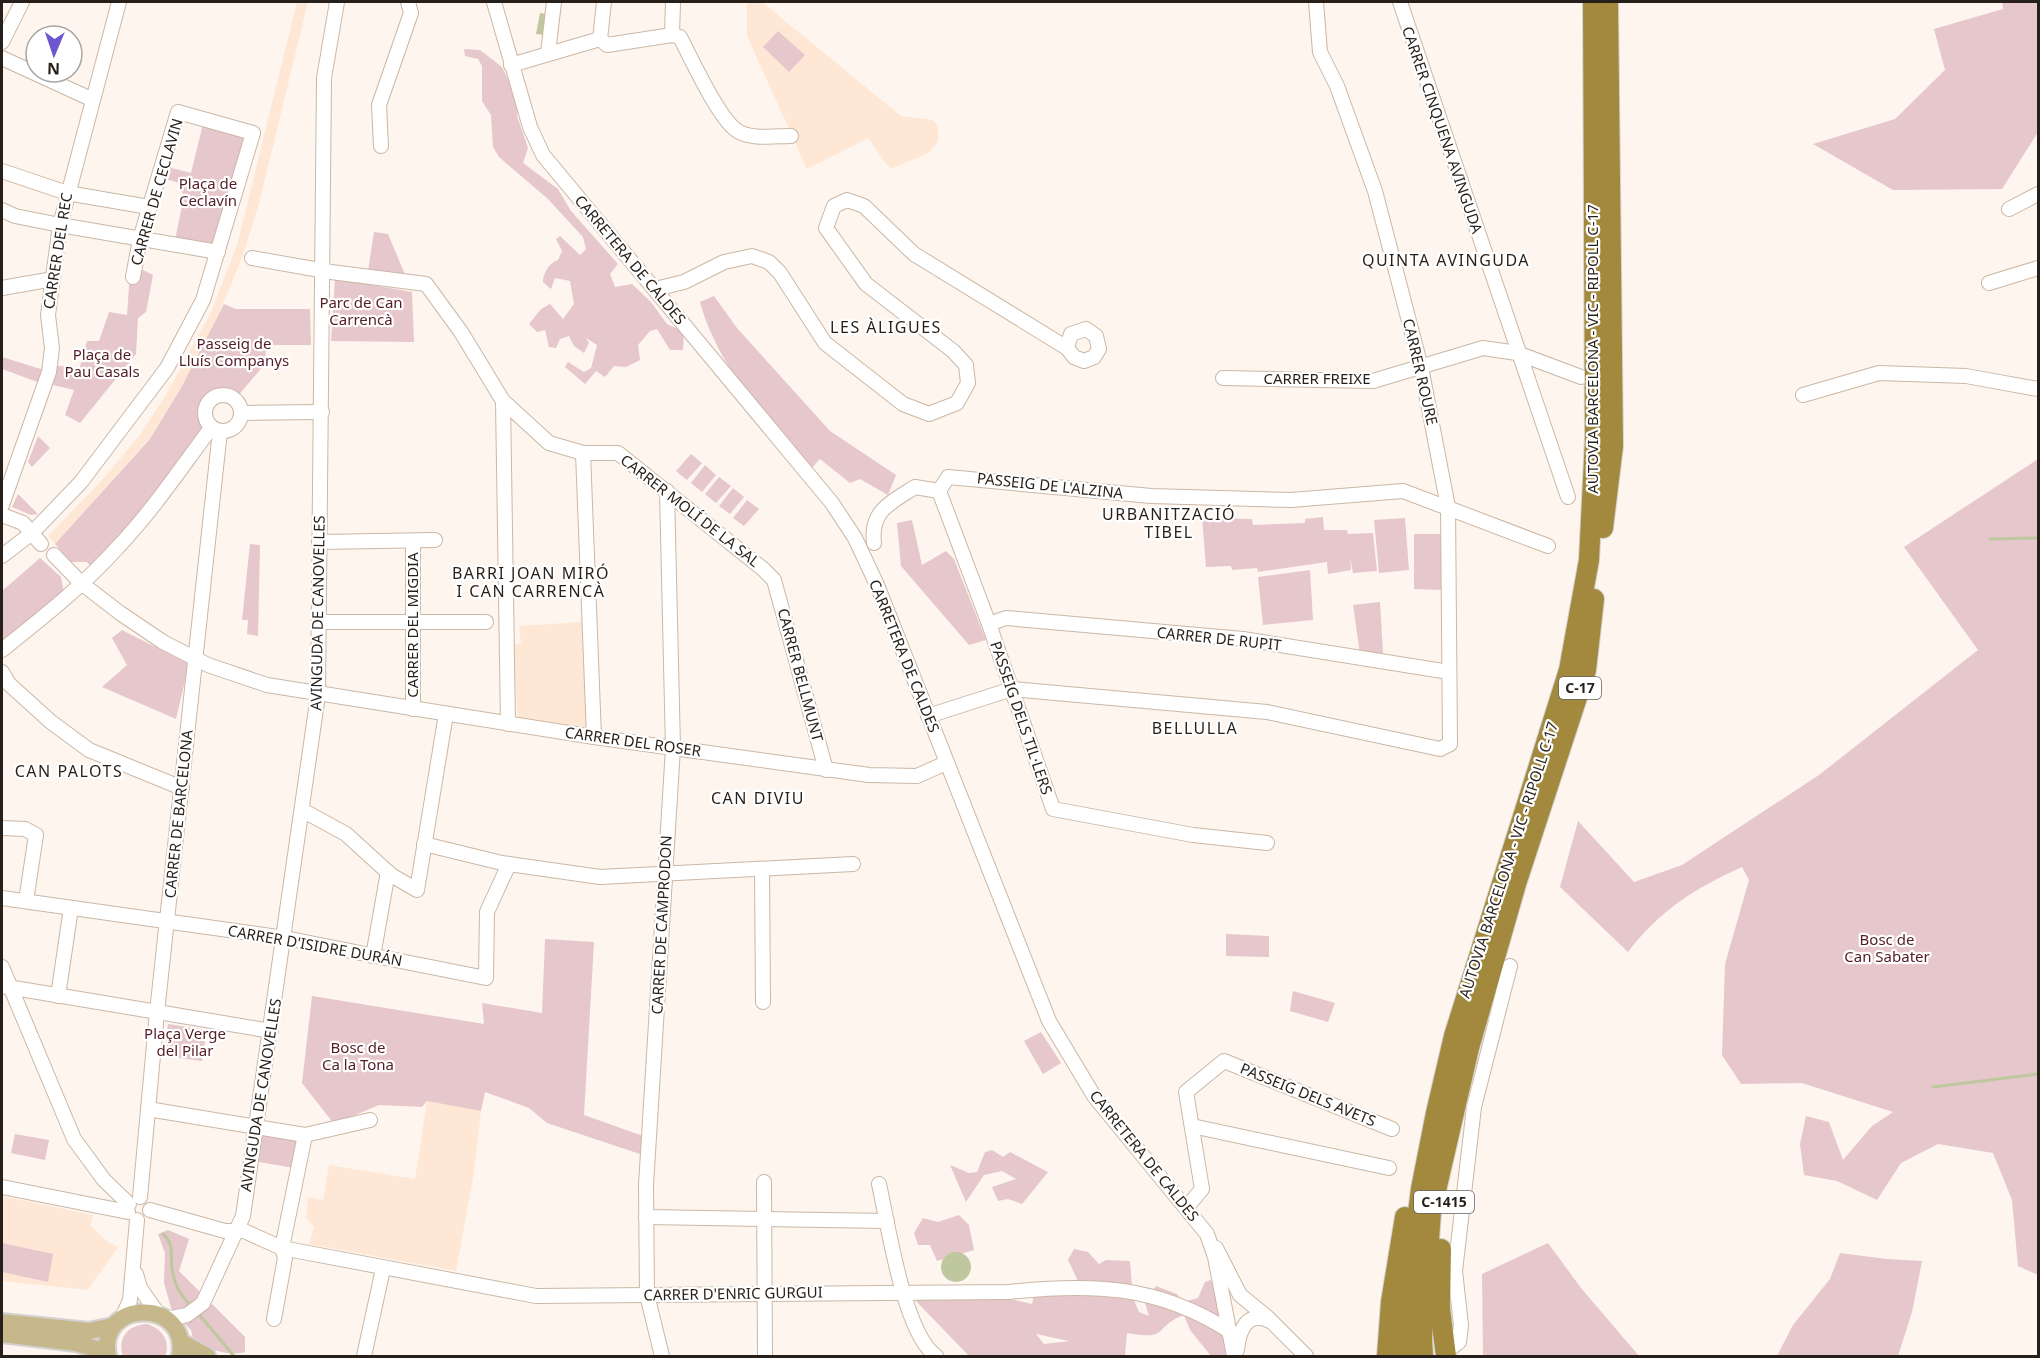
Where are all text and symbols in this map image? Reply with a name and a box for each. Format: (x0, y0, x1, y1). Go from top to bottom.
street label: CARRER CINQUENA AVINGUDA (1398, 23, 1488, 236)
north arrow (24, 24, 84, 84)
text: N (47, 58, 60, 80)
street label: CARRER DE CECLAVIN (125, 116, 187, 268)
park label: Plaça de Ceclavín (179, 173, 237, 210)
street label: CARRETERA DE CALDES (571, 190, 691, 328)
street label: CARRER DEL REC (38, 191, 76, 310)
street label: AUTOVIA BARCELONA - VIC - RIPOLL C-17 (1582, 204, 1602, 494)
district label: QUINTA AVINGUDA (1362, 249, 1530, 271)
park label: Parc de Can Carrencà (319, 292, 403, 329)
district label: LES ÀLIGUES (830, 316, 942, 338)
street label: CARRER ROURE (1399, 316, 1443, 427)
park label: Passeig de Lluís Companys (179, 333, 289, 370)
park label: Plaça de Pau Casals (64, 344, 140, 381)
street label: CARRER FREIXE (1264, 368, 1370, 388)
street label: CARRER MOLÍ DE LA SAL (617, 449, 765, 571)
street label: PASSEIG DE L'ALZINA (976, 467, 1125, 503)
district label: URBANITZACIÓ TIBEL (1102, 503, 1236, 543)
street label: AVINGUDA DE CANOVELLES (305, 515, 329, 711)
street label: CARRER DEL MIGDIA (402, 552, 422, 698)
district label: BARRI JOAN MIRÓ I CAN CARRENCÀ (452, 562, 610, 602)
street label: CARRETERA DE CALDES (865, 576, 945, 735)
street label: CARRER BELLMUNT (774, 606, 829, 744)
street label: CARRER DE RUPIT (1156, 622, 1283, 655)
street label: PASSEIG DELS TIL·LERS (986, 638, 1058, 797)
road number: C-17 (1559, 677, 1601, 699)
district label: BELLULLA (1152, 717, 1238, 739)
street label: AUTOVIA BARCELONA - VIC - RIPOLL C-17 (1454, 719, 1562, 1000)
street label: CARRER DEL ROSER (564, 722, 703, 761)
street label: CARRER DE BARCELONA (159, 728, 197, 899)
district label: CAN PALOTS (15, 760, 123, 782)
district label: CAN DIVIU (711, 787, 805, 809)
street label: CARRER DE CAMPRODON (646, 835, 676, 1015)
street label: CARRER D'ISIDRE DURÁN (226, 920, 404, 970)
park label: Bosc de Can Sabater (1844, 929, 1930, 966)
street label: AVINGUDA DE CANOVELLES (235, 997, 285, 1193)
park label: Plaça Verge del Pilar (144, 1023, 226, 1060)
park label: Bosc de Ca la Tona (322, 1037, 394, 1074)
street label: PASSEIG DELS AVETS (1237, 1058, 1379, 1130)
street label: CARRETERA DE CALDES (1086, 1086, 1204, 1225)
road number: C-1415 (1414, 1191, 1474, 1213)
street label: CARRER D'ENRIC GURGUI (643, 1281, 823, 1305)

